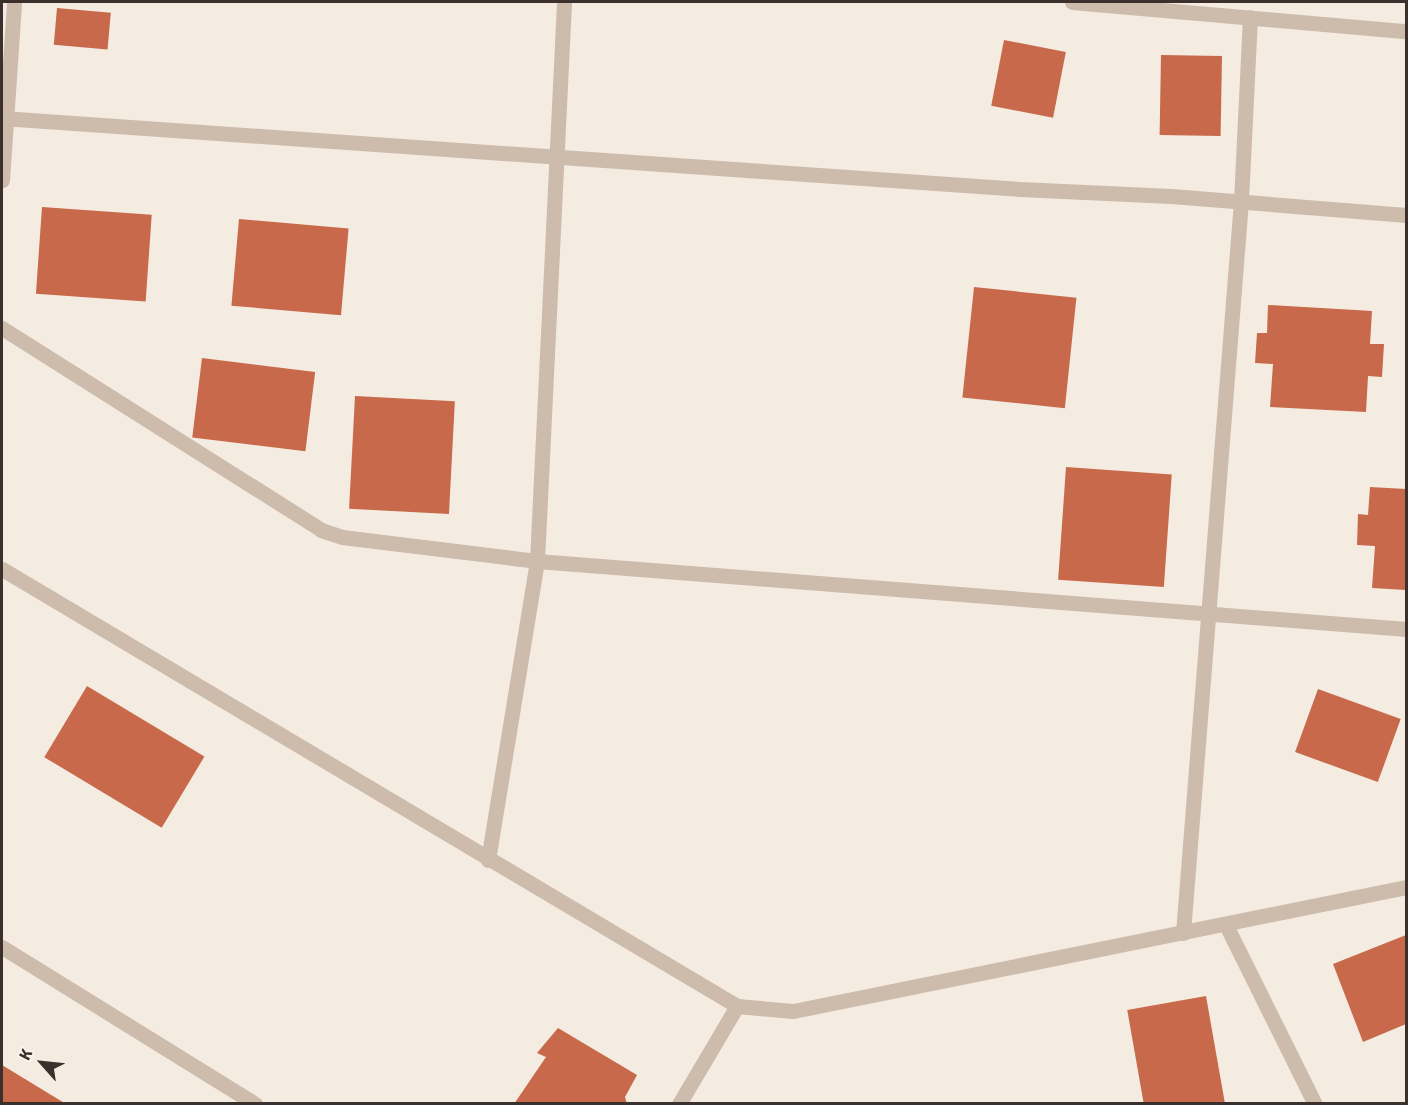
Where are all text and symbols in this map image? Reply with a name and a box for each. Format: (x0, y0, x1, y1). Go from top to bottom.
north arrow (12, 1033, 72, 1093)
text: K (15, 1046, 37, 1064)

